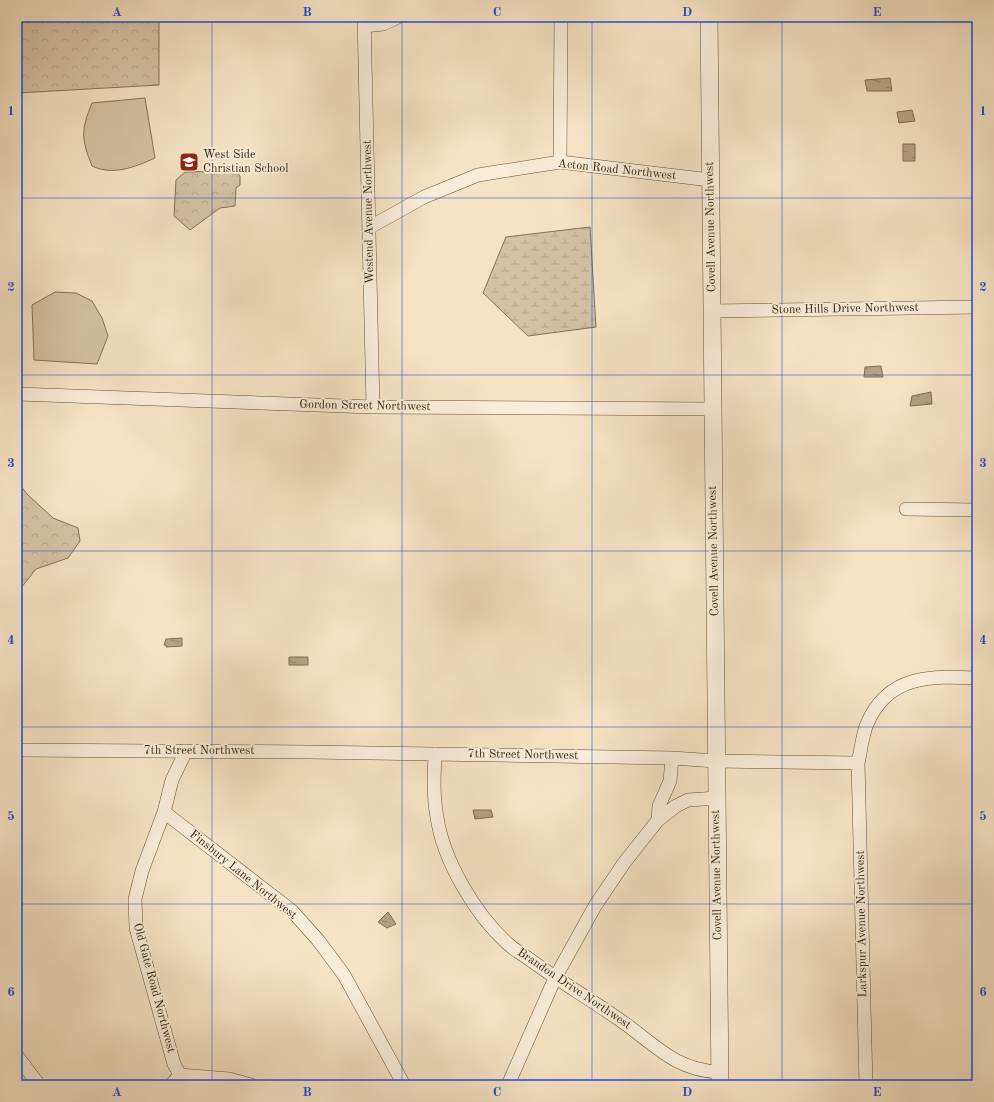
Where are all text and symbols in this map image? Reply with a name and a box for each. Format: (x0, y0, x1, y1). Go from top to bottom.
text: A (112, 6, 122, 19)
text: B (302, 6, 312, 19)
text: C (493, 6, 501, 19)
text: D (682, 6, 692, 19)
text: E (873, 6, 882, 19)
text: 1 (7, 105, 15, 118)
text: 1 (979, 105, 987, 118)
street label: Westend Avenue Northwest (362, 140, 376, 284)
place label: West Side Christian School (203, 149, 289, 175)
school or university icon: West Side Christian School (178, 151, 200, 173)
street label: Acton Road Northwest (557, 158, 677, 182)
street label: Covell Avenue Northwest (704, 162, 718, 292)
text: 2 (7, 281, 15, 294)
text: 2 (979, 281, 987, 294)
street label: Stone Hills Drive Northwest (771, 302, 919, 316)
street label: Gordon Street Northwest (299, 399, 431, 413)
text: 3 (7, 457, 15, 470)
text: 3 (979, 457, 987, 470)
street label: Covell Avenue Northwest (707, 486, 721, 616)
text: 4 (7, 634, 15, 647)
text: 4 (979, 634, 987, 647)
street label: 7th Street Northwest (144, 745, 254, 757)
street label: 7th Street Northwest (468, 748, 578, 762)
text: 5 (7, 810, 15, 823)
street label: Covell Avenue Northwest (710, 810, 724, 940)
text: 5 (979, 810, 987, 823)
street label: Finsbury Lane Northwest (187, 828, 299, 922)
street label: Larkspur Avenue Northwest (855, 850, 869, 998)
street label: Old Gate Road Northwest (131, 922, 177, 1054)
street label: Brandon Drive Northwest (515, 946, 633, 1032)
text: 6 (7, 986, 15, 999)
text: 6 (979, 986, 987, 999)
text: A (112, 1086, 122, 1099)
text: B (302, 1086, 312, 1099)
text: C (493, 1086, 501, 1099)
text: D (682, 1086, 692, 1099)
text: E (873, 1086, 882, 1099)

